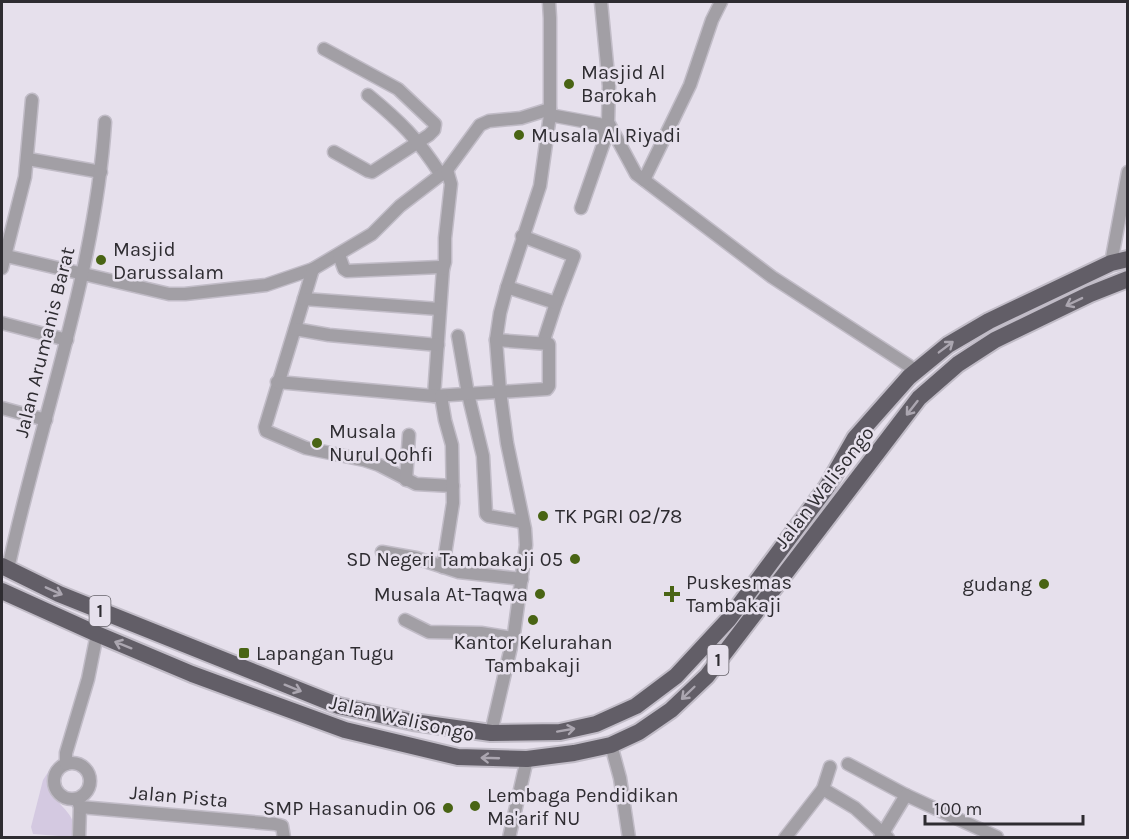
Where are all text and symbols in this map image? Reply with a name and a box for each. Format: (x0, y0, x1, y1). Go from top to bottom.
place label: Masjid Al Barokah (581, 61, 665, 107)
marker: Masjid Al Barokah (562, 77, 576, 91)
place label: Musala Al Riyadi (531, 124, 681, 147)
marker: Musala Al Riyadi (512, 128, 526, 142)
place label: Masjid Darussalam (113, 238, 224, 284)
street label: Jalan Arumanis Barat (10, 244, 79, 440)
marker: Masjid Darussalam (94, 253, 108, 267)
one-way arrow (1065, 297, 1083, 309)
one-way arrow (937, 341, 953, 354)
one-way arrow (906, 399, 918, 415)
place label: Musala Nurul Qohfi (329, 420, 433, 466)
street label: Jalan Walisongo (770, 422, 879, 553)
marker: Musala Nurul Qohfi (310, 436, 324, 450)
place label: TK PGRI 02/78 (555, 505, 682, 528)
marker: TK PGRI 02/78 (536, 509, 550, 523)
place label: SD Negeri Tambakaji 05 (346, 548, 563, 571)
marker: SD Negeri Tambakaji 05 (568, 552, 582, 566)
place label: Puskesmas Tambakaji (686, 571, 792, 617)
place label: gudang (962, 573, 1032, 596)
marker: gudang (1037, 577, 1051, 591)
place label: Musala At-Taqwa (374, 583, 528, 606)
marker: Puskesmas Tambakaji (663, 585, 681, 603)
one-way arrow (45, 587, 63, 598)
marker: Musala At-Taqwa (533, 587, 547, 601)
road number: 1 (90, 596, 110, 626)
marker: Kantor Kelurahan Tambakaji (526, 613, 540, 627)
place label: Kantor Kelurahan Tambakaji (453, 631, 613, 677)
one-way arrow (114, 639, 133, 650)
place label: Lapangan Tugu (256, 642, 394, 665)
road number: 1 (708, 645, 728, 675)
marker: Lapangan Tugu (237, 646, 251, 660)
one-way arrow (283, 683, 302, 694)
one-way arrow (681, 686, 696, 701)
street label: Jalan Walisongo (327, 691, 477, 746)
one-way arrow (555, 724, 575, 735)
one-way arrow (480, 752, 500, 764)
street label: Jalan Pista (129, 781, 229, 812)
place label: Lembaga Pendidikan Ma'arif NU (487, 784, 679, 830)
scale bar (925, 788, 1082, 826)
place label: SMP Hasanudin 06 (263, 797, 436, 820)
text: 100 m (934, 798, 982, 820)
marker: Lembaga Pendidikan Ma'arif NU (468, 799, 482, 813)
marker: SMP Hasanudin 06 (441, 801, 455, 815)

